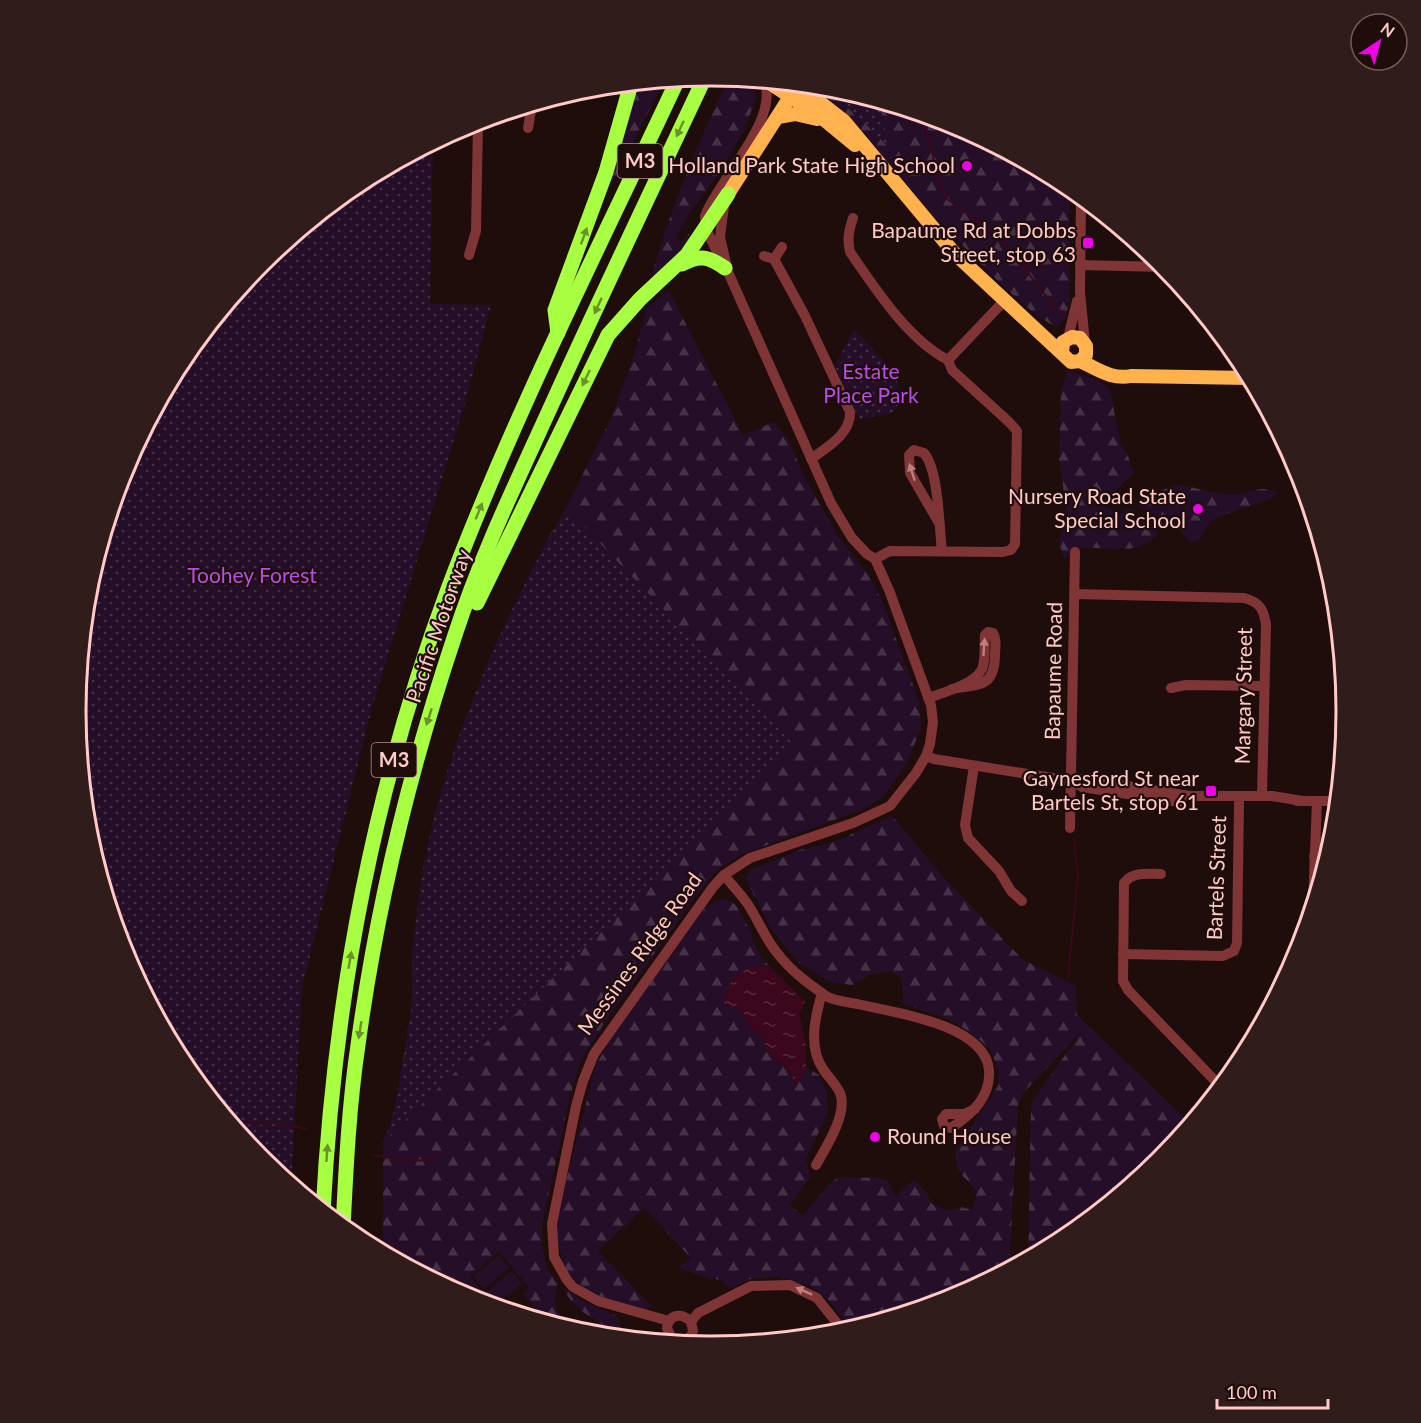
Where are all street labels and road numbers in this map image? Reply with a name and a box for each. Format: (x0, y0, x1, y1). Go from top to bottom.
road number: M3 (618, 144, 662, 178)
street label: Pacific Motorway (400, 545, 476, 705)
street label: Bapaume Road (1039, 602, 1066, 740)
street label: Margary Street (1229, 627, 1256, 765)
road number: M3 (372, 743, 416, 777)
street label: Bartels Street (1201, 815, 1230, 941)
street label: Messines Ridge Road (572, 867, 706, 1039)

